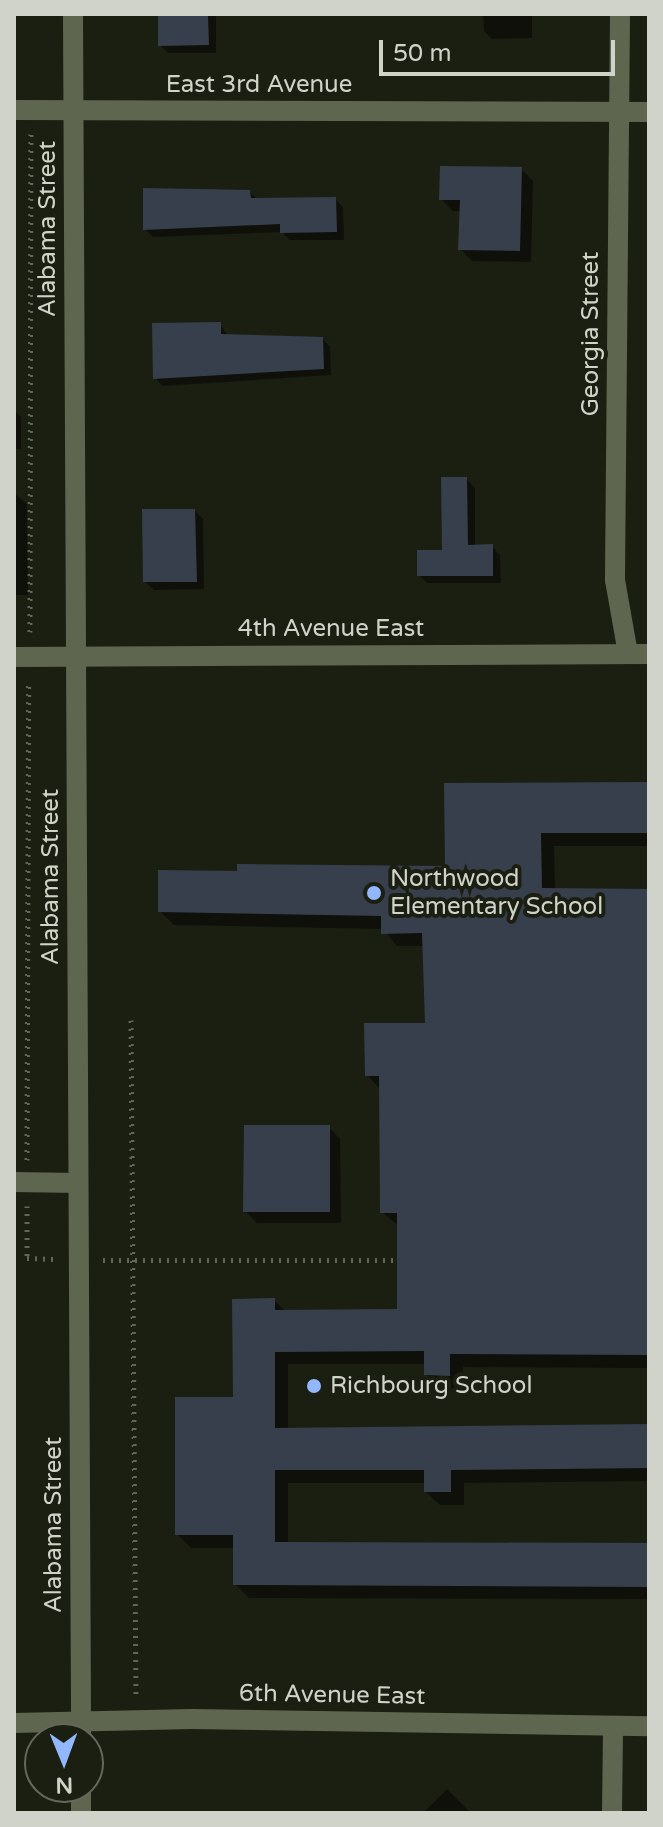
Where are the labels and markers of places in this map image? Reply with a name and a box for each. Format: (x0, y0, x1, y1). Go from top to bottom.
place label: Northwood Elementary School (390, 865, 603, 921)
marker: Northwood Elementary School (365, 884, 383, 902)
place label: Richbourg School (330, 1372, 532, 1400)
marker: Richbourg School (305, 1377, 323, 1395)

